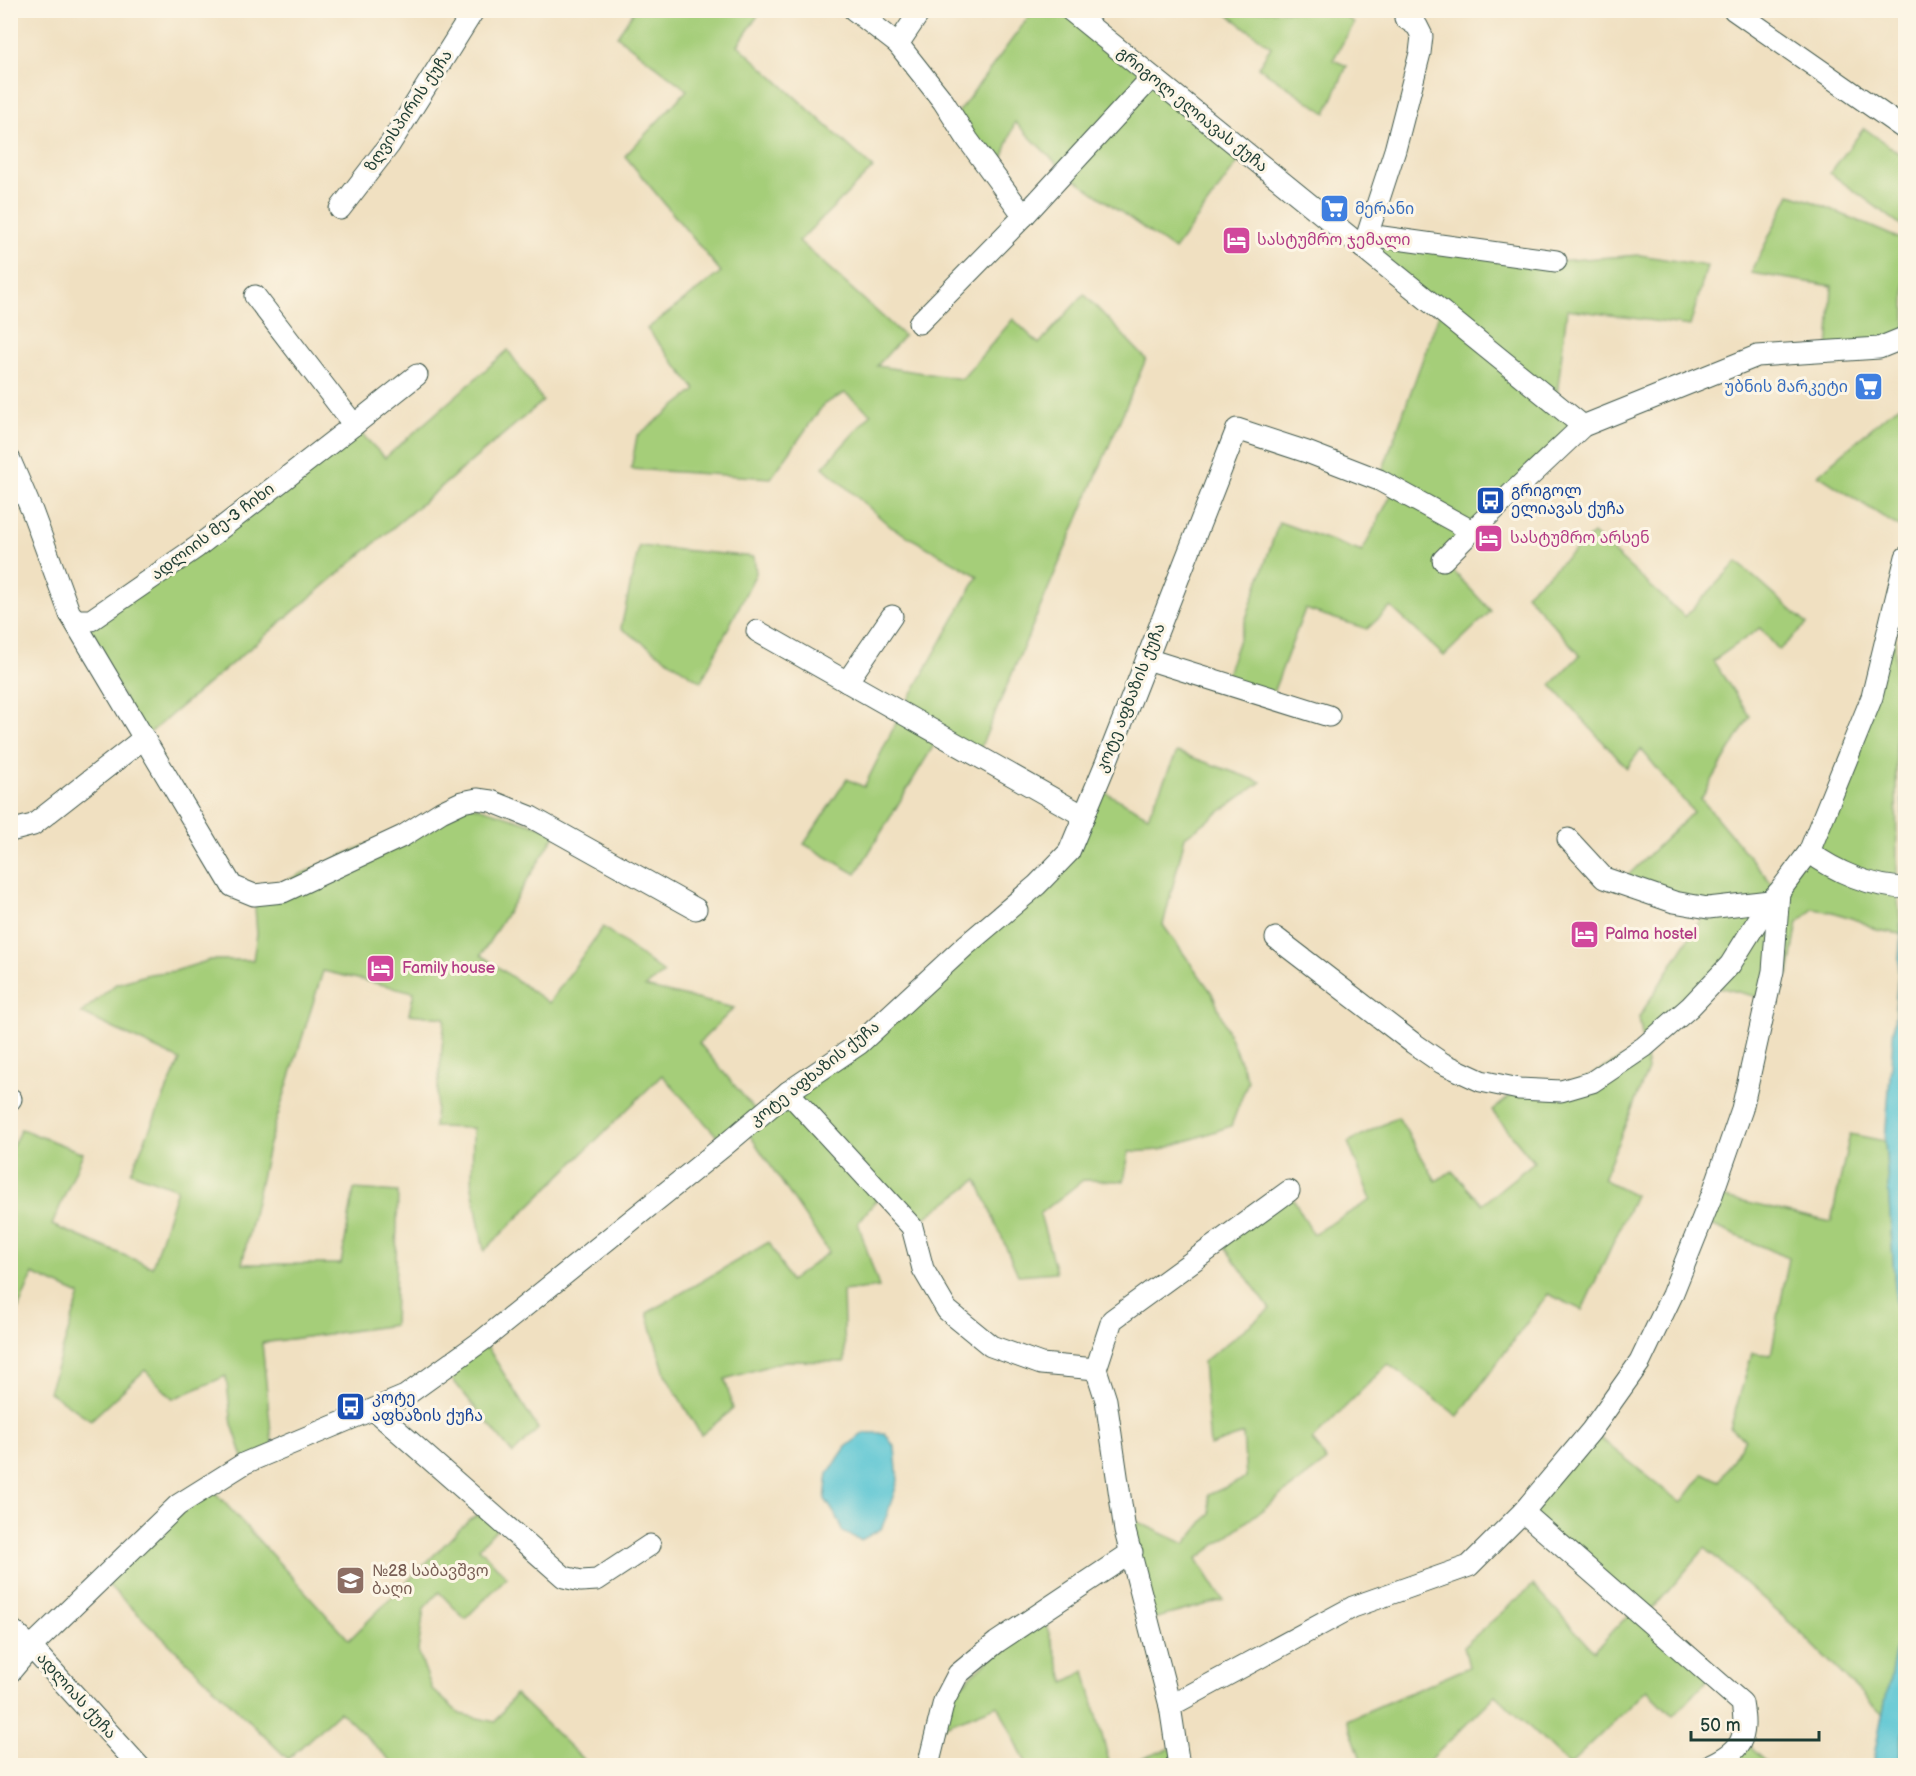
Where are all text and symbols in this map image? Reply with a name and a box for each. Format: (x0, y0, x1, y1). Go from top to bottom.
street label: გრიგოლ ელიავას ქუჩა (1113, 43, 1271, 177)
street label: ზღვისპირის ქუჩა (361, 47, 457, 175)
supermarket icon: მერანი (1318, 193, 1350, 225)
place label: მერანი (1355, 200, 1414, 219)
hotel icon: სასტუმრო ჯემალი (1220, 224, 1252, 256)
place label: სასტუმრო ჯემალი (1257, 231, 1411, 250)
supermarket icon: უბნის მარკეტი (1853, 371, 1885, 403)
place label: უბნის მარკეტი (1725, 378, 1848, 397)
street label: ადლიის მე-3 ჩიხი (148, 480, 278, 584)
place label: გრიგოლ ელიავას ქუჩა (1511, 482, 1625, 519)
bus stop icon: გრიგოლ ელიავას ქუჩა (1474, 484, 1506, 516)
hotel icon: სასტუმრო არსენ (1473, 522, 1505, 554)
place label: სასტუმრო არსენ (1510, 529, 1650, 548)
street label: კოტე აფხაზის ქუჩა (1092, 621, 1170, 775)
hotel icon: Palma hostel (1568, 918, 1600, 950)
place label: Palma hostel (1605, 925, 1697, 944)
hotel icon: Family house (365, 952, 397, 984)
place label: Family house (402, 959, 496, 978)
street label: კოტე აფხაზის ქუჩა (746, 1018, 884, 1130)
place label: კოტე აფხაზის ქუჩა (372, 1389, 483, 1426)
bus stop icon: კოტე აფხაზის ქუჩა (335, 1391, 367, 1423)
place label: №28 საბავშვო ბაღი (372, 1562, 489, 1599)
school or university icon: №28 საბავშვო ბაღი (335, 1564, 367, 1596)
street label: ადლიას ქუჩა (32, 1649, 120, 1743)
scale bar (1691, 1704, 1818, 1742)
text: 50 m (1700, 1715, 1741, 1736)

